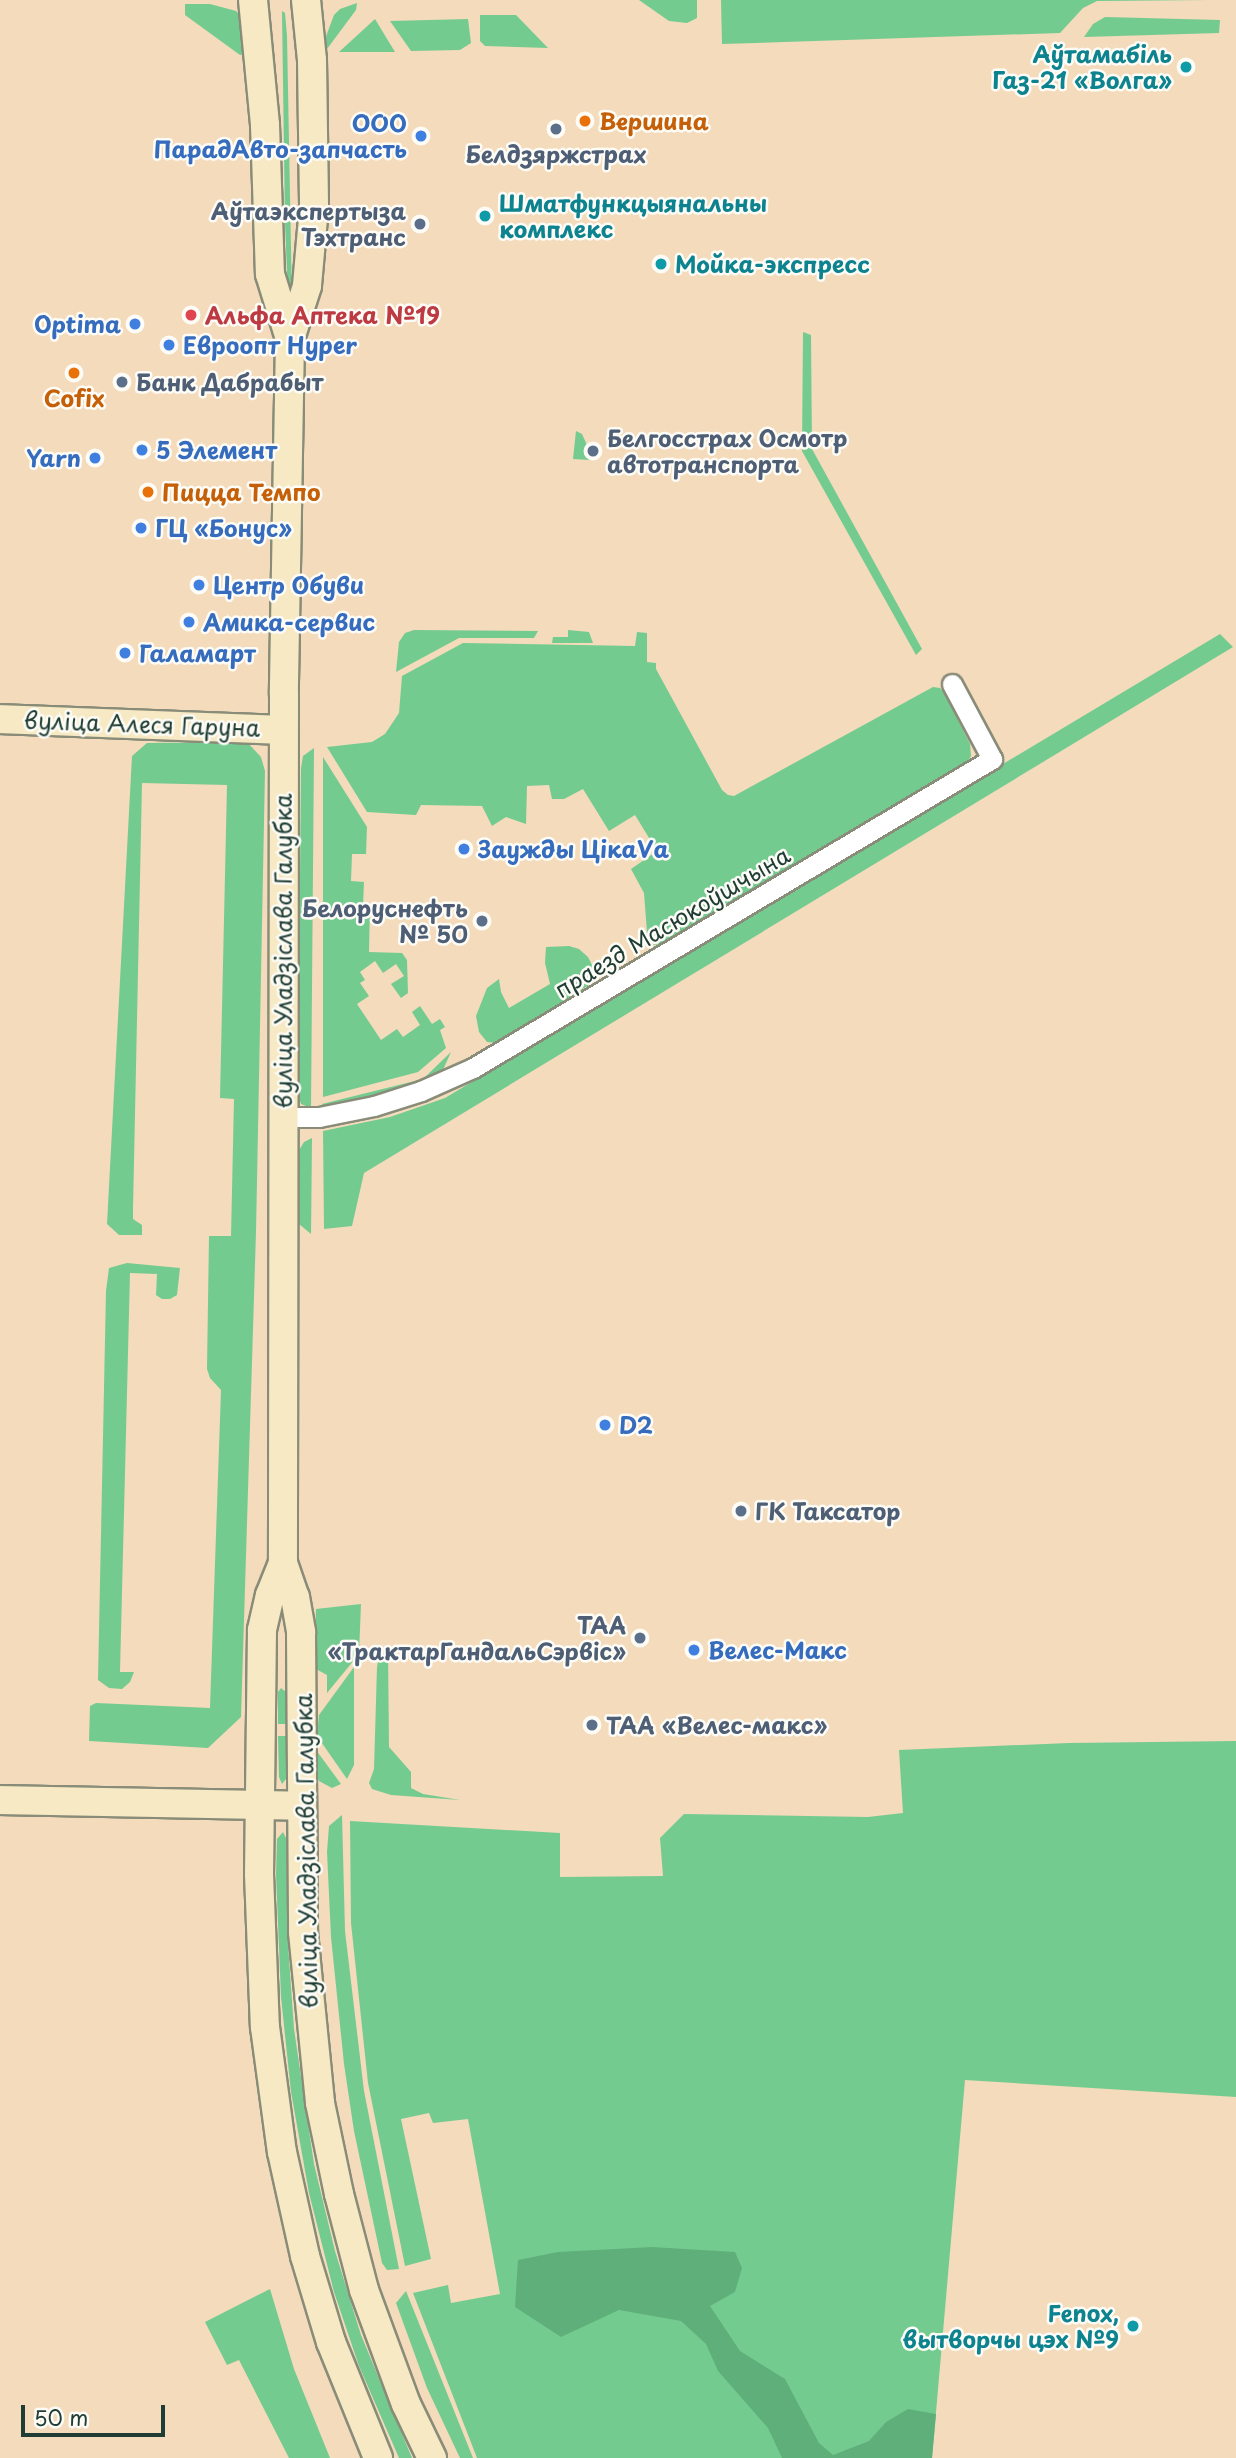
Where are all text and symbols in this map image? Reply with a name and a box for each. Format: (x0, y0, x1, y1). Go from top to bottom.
place label: Аўтамабіль Газ-21 «Волга» (992, 40, 1172, 94)
marker: Аўтамабіль Газ-21 «Волга» (1178, 59, 1194, 75)
place label: Вершина (599, 107, 709, 135)
place label: ООО ПарадАвто-запчасть (154, 109, 407, 163)
marker: Вершина (577, 113, 593, 129)
marker: Белдзяржстрах (548, 121, 564, 137)
marker: ООО ПарадАвто-запчасть (413, 128, 429, 144)
place label: Белдзяржстрах (466, 140, 646, 168)
place label: Шматфункцыянальны комплекс (499, 189, 767, 243)
place label: Аўтаэкспертыза Тэхтранс (211, 197, 406, 251)
marker: Шматфункцыянальны комплекс (477, 208, 493, 224)
marker: Аўтаэкспертыза Тэхтранс (412, 216, 428, 232)
place label: Мойка-экспресс (675, 250, 870, 278)
marker: Мойка-экспресс (653, 256, 669, 272)
place label: Альфа Аптека №19 (205, 301, 439, 329)
marker: Альфа Аптека №19 (183, 307, 199, 323)
place label: Optima (34, 310, 121, 338)
marker: Optima (127, 316, 143, 332)
place label: Евроопт Hyper (183, 331, 357, 359)
marker: Евроопт Hyper (161, 337, 177, 353)
marker: Cofix (66, 365, 82, 381)
place label: Банк Дабрабыт (136, 368, 325, 396)
marker: Банк Дабрабыт (114, 374, 130, 390)
place label: Cofix (44, 384, 104, 412)
place label: Белгосстрах Осмотр автотранспорта (607, 424, 848, 478)
place label: 5 Элемент (156, 436, 277, 464)
marker: 5 Элемент (134, 442, 150, 458)
marker: Белгосстрах Осмотр автотранспорта (585, 443, 601, 459)
place label: Yarn (26, 444, 81, 472)
marker: Yarn (87, 450, 103, 466)
place label: Пицца Темпо (162, 478, 321, 506)
marker: Пицца Темпо (140, 484, 156, 500)
place label: ГЦ «Бонус» (155, 514, 292, 542)
marker: ГЦ «Бонус» (133, 520, 149, 536)
place label: Центр Обуви (213, 571, 366, 599)
marker: Центр Обуви (191, 577, 207, 593)
place label: Амика-сервис (203, 608, 375, 636)
marker: Амика-сервис (181, 614, 197, 630)
place label: Галамарт (139, 639, 256, 667)
marker: Галамарт (117, 645, 133, 661)
street label: вуліца Алеся Гаруна (23, 706, 261, 742)
street label: вуліца Уладзіслава Галубка (269, 793, 297, 1109)
place label: Заужды ЦікаVа (478, 835, 668, 863)
marker: Заужды ЦікаVа (456, 841, 472, 857)
street label: праезд Масюкоўшчына (549, 841, 795, 1003)
place label: Белоруснефть № 50 (302, 894, 468, 948)
marker: Белоруснефть № 50 (474, 913, 490, 929)
place label: D2 (619, 1411, 653, 1439)
marker: D2 (597, 1417, 613, 1433)
place label: ГК Таксатор (755, 1497, 900, 1525)
marker: ГК Таксатор (733, 1503, 749, 1519)
place label: ТАА «ТрактарГандальСэрвіс» (328, 1611, 626, 1665)
marker: ТАА «ТрактарГандальСэрвіс» (632, 1630, 648, 1646)
place label: Велес-Макс (708, 1636, 847, 1664)
marker: Велес-Макс (686, 1642, 702, 1658)
street label: вуліца Уладзіслава Галубка (289, 1692, 323, 2010)
place label: ТАА «Велес-макс» (606, 1711, 828, 1739)
marker: ТАА «Велес-макс» (584, 1717, 600, 1733)
place label: Fenox, вытворчы цэх №9 (900, 2299, 1119, 2353)
marker: Fenox, вытворчы цэх №9 (1125, 2318, 1141, 2334)
scale bar (24, 2392, 168, 2436)
text: 50 m (34, 2401, 88, 2433)

